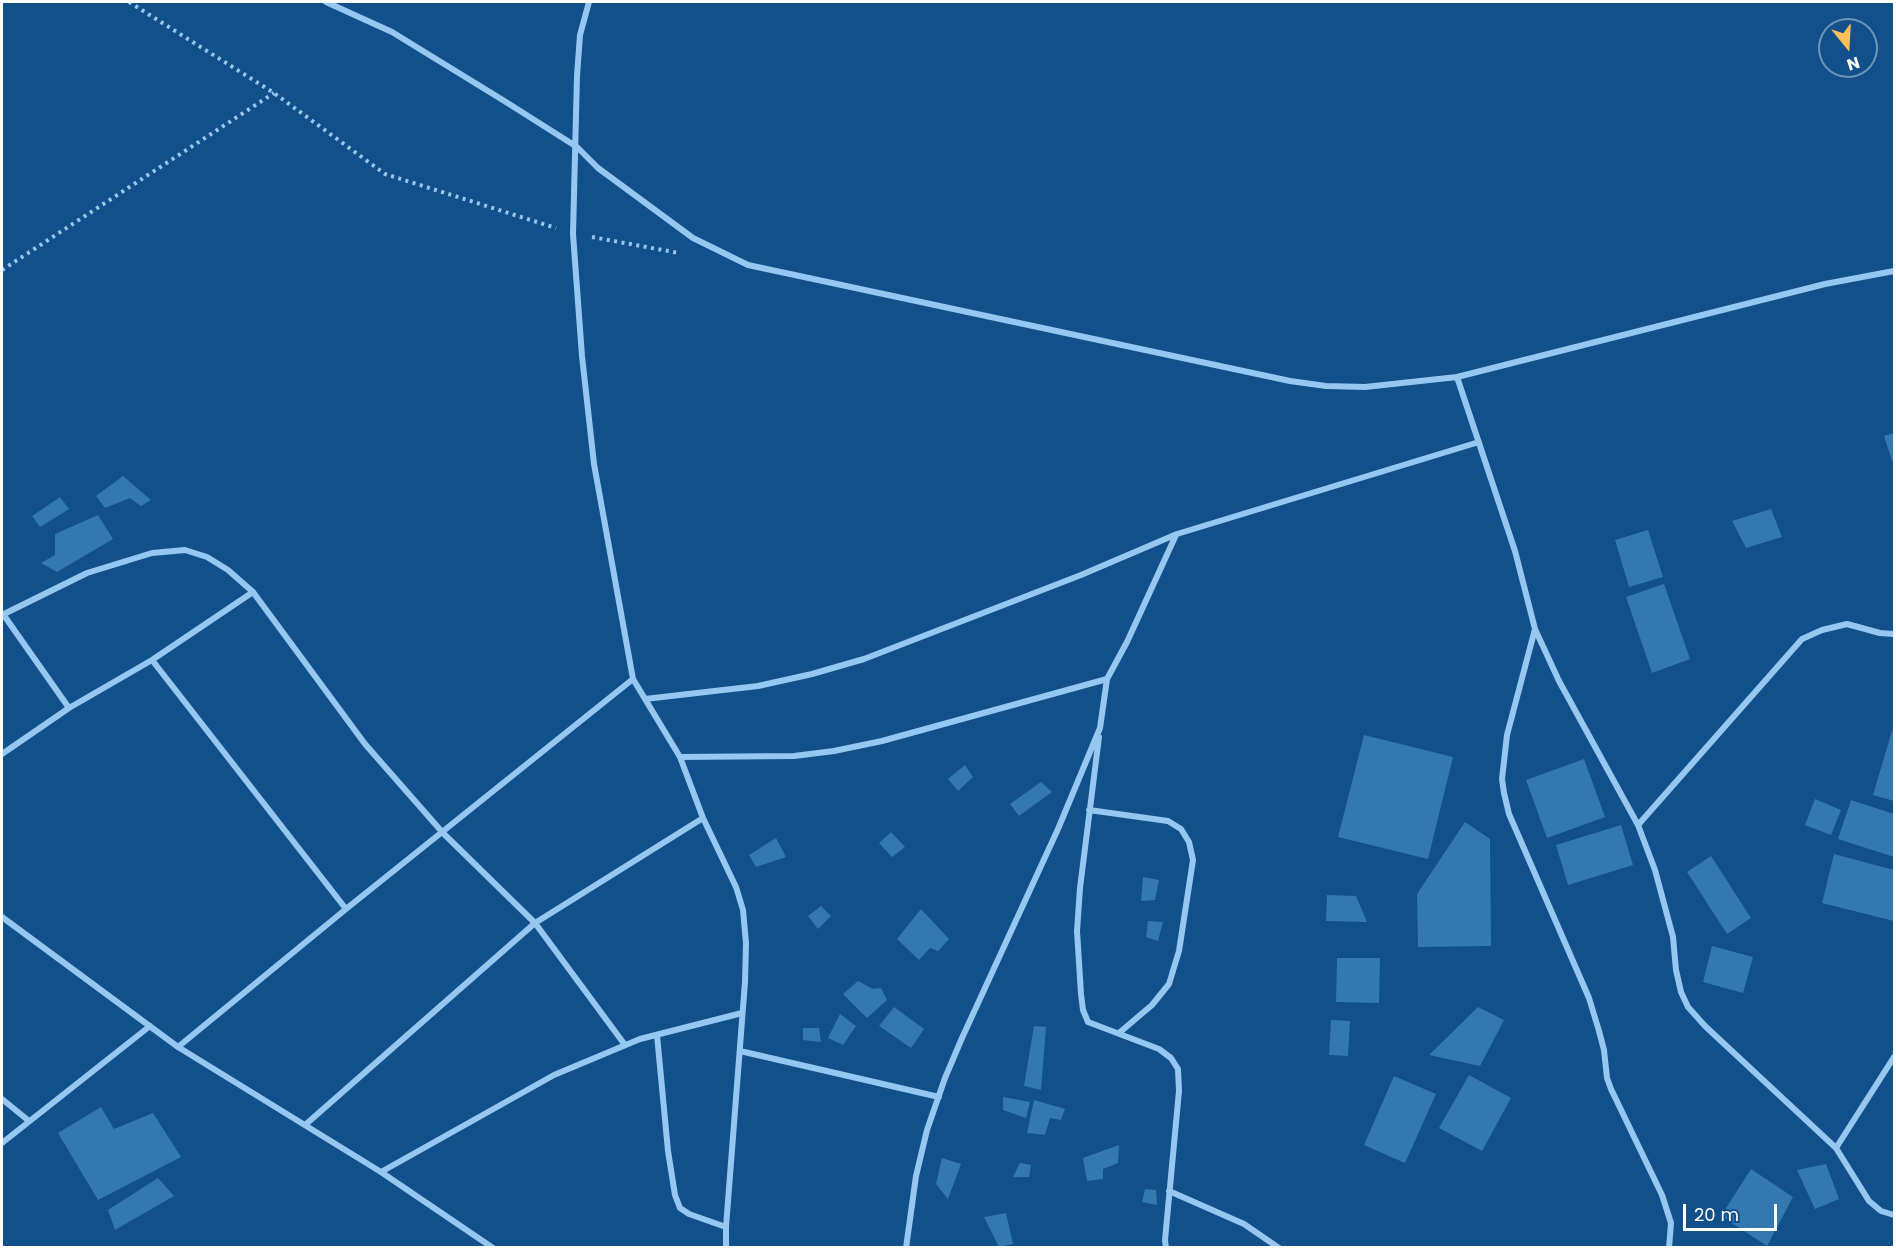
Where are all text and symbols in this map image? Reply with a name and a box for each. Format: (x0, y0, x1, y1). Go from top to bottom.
north arrow (1818, 18, 1878, 78)
text: N (1844, 51, 1862, 76)
scale bar (1686, 1192, 1780, 1230)
text: 20 m (1694, 1202, 1739, 1227)

